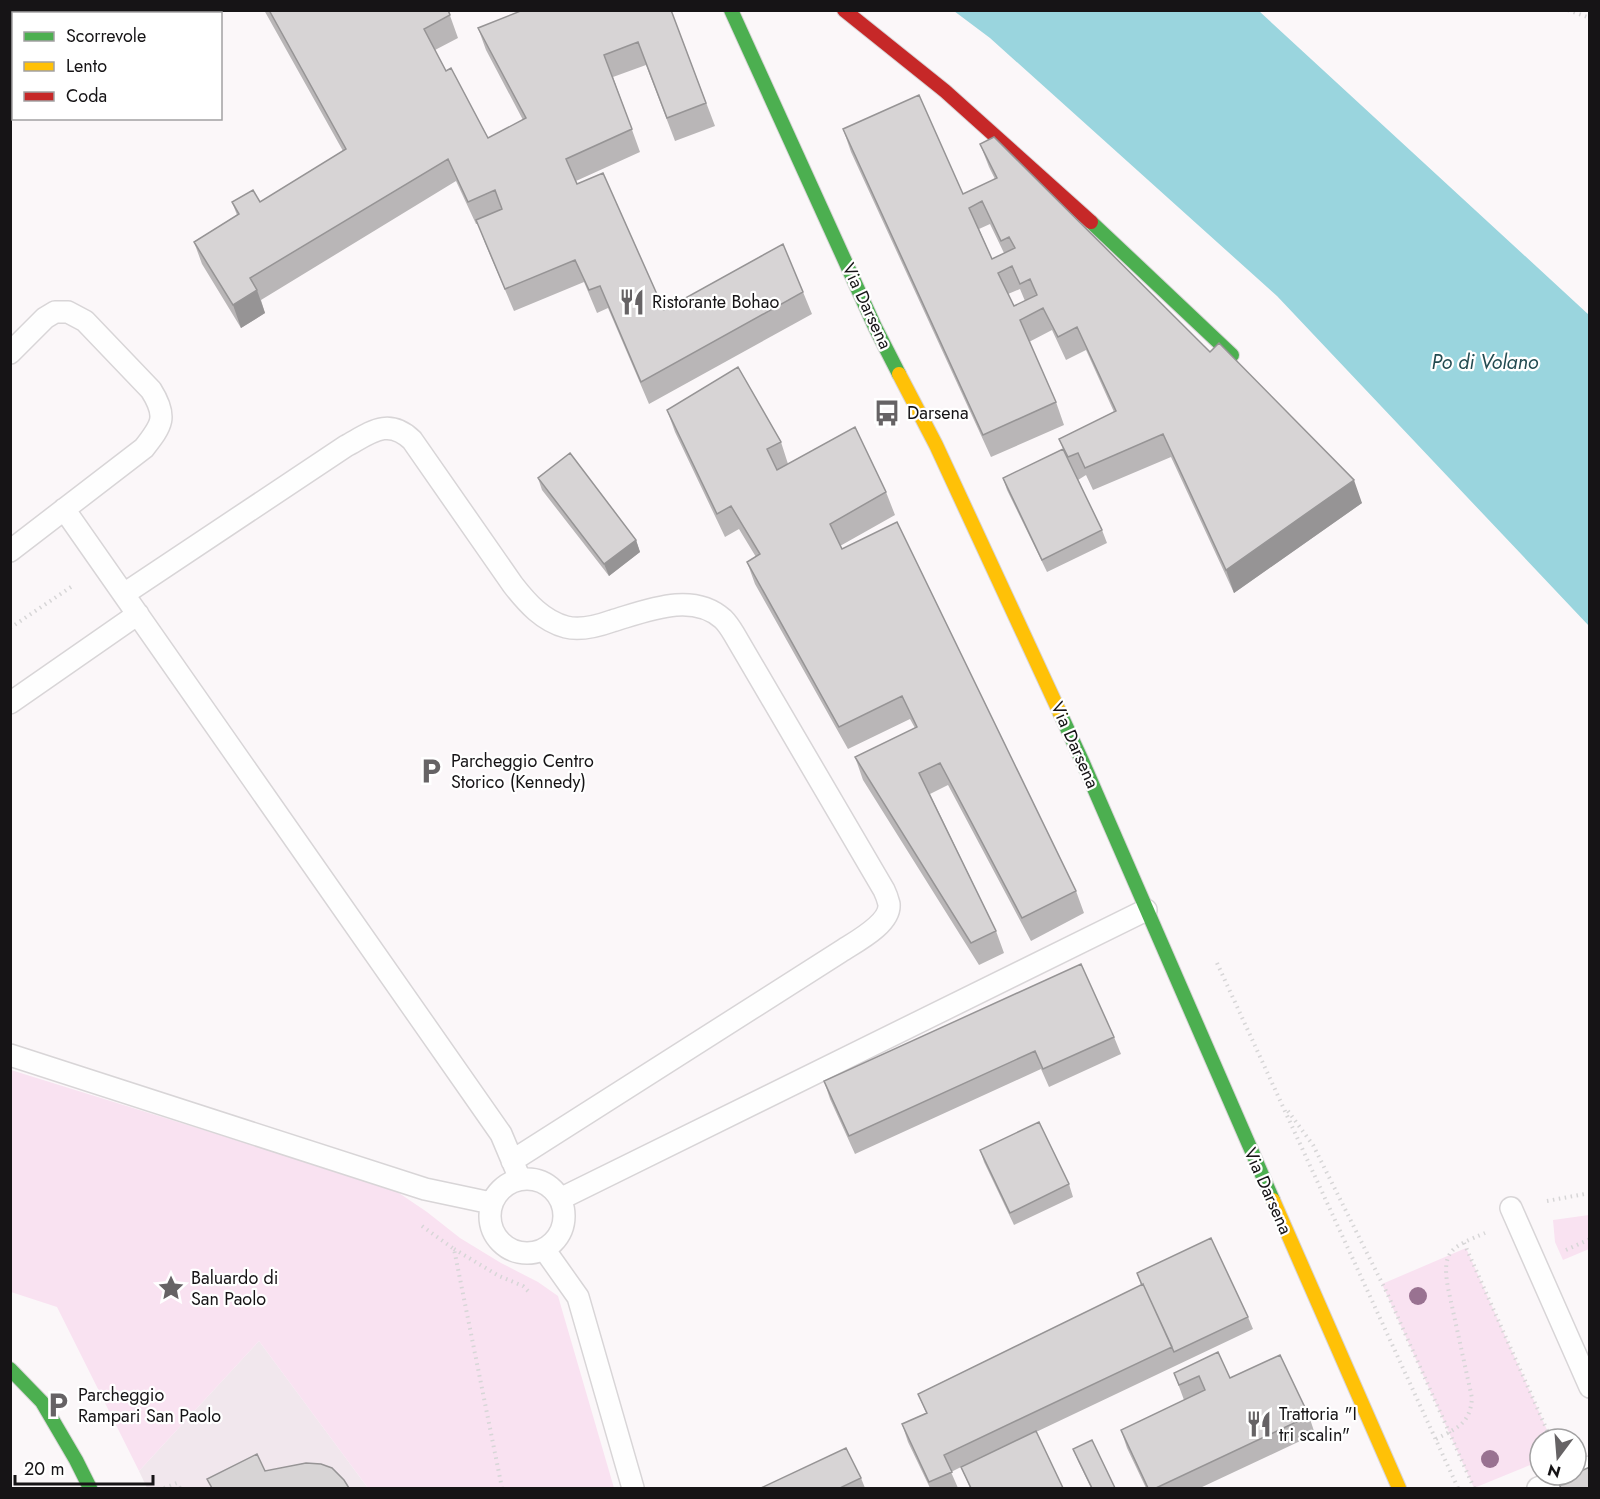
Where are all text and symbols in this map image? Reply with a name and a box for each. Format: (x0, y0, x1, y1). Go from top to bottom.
legend (12, 12, 222, 120)
text: Scorrevole (66, 23, 146, 49)
text: Lento (66, 53, 107, 79)
text: Coda (66, 83, 107, 109)
street label: Via Darsena (836, 259, 898, 353)
restaurant icon: Ristorante Bohao (617, 287, 647, 317)
place label: Ristorante Bohao (652, 289, 779, 315)
water label: Po di Volano (1432, 348, 1539, 377)
bus stop icon: Darsena (872, 398, 902, 428)
place label: Darsena (907, 400, 969, 426)
street label: Via Darsena (1044, 698, 1106, 792)
place label: Parcheggio Centro Storico (Kennedy) (451, 748, 594, 795)
parking icon: Parcheggio Centro Storico (Kennedy) (416, 756, 446, 786)
street label: Via Darsena (1237, 1144, 1299, 1238)
place label: Baluardo di San Paolo (191, 1265, 279, 1312)
place icon: Baluardo di San Paolo (156, 1273, 186, 1303)
place label: Parcheggio Rampari San Paolo (78, 1382, 221, 1429)
parking icon: Parcheggio Rampari San Paolo (43, 1390, 73, 1420)
place label: Trattoria "I tri scalin" (1279, 1401, 1357, 1448)
restaurant icon: Trattoria "I tri scalin" (1244, 1409, 1274, 1439)
north arrow (1528, 1427, 1588, 1487)
scale bar (15, 1448, 153, 1486)
text: 20 m (24, 1456, 64, 1482)
text: N (1545, 1458, 1563, 1484)

